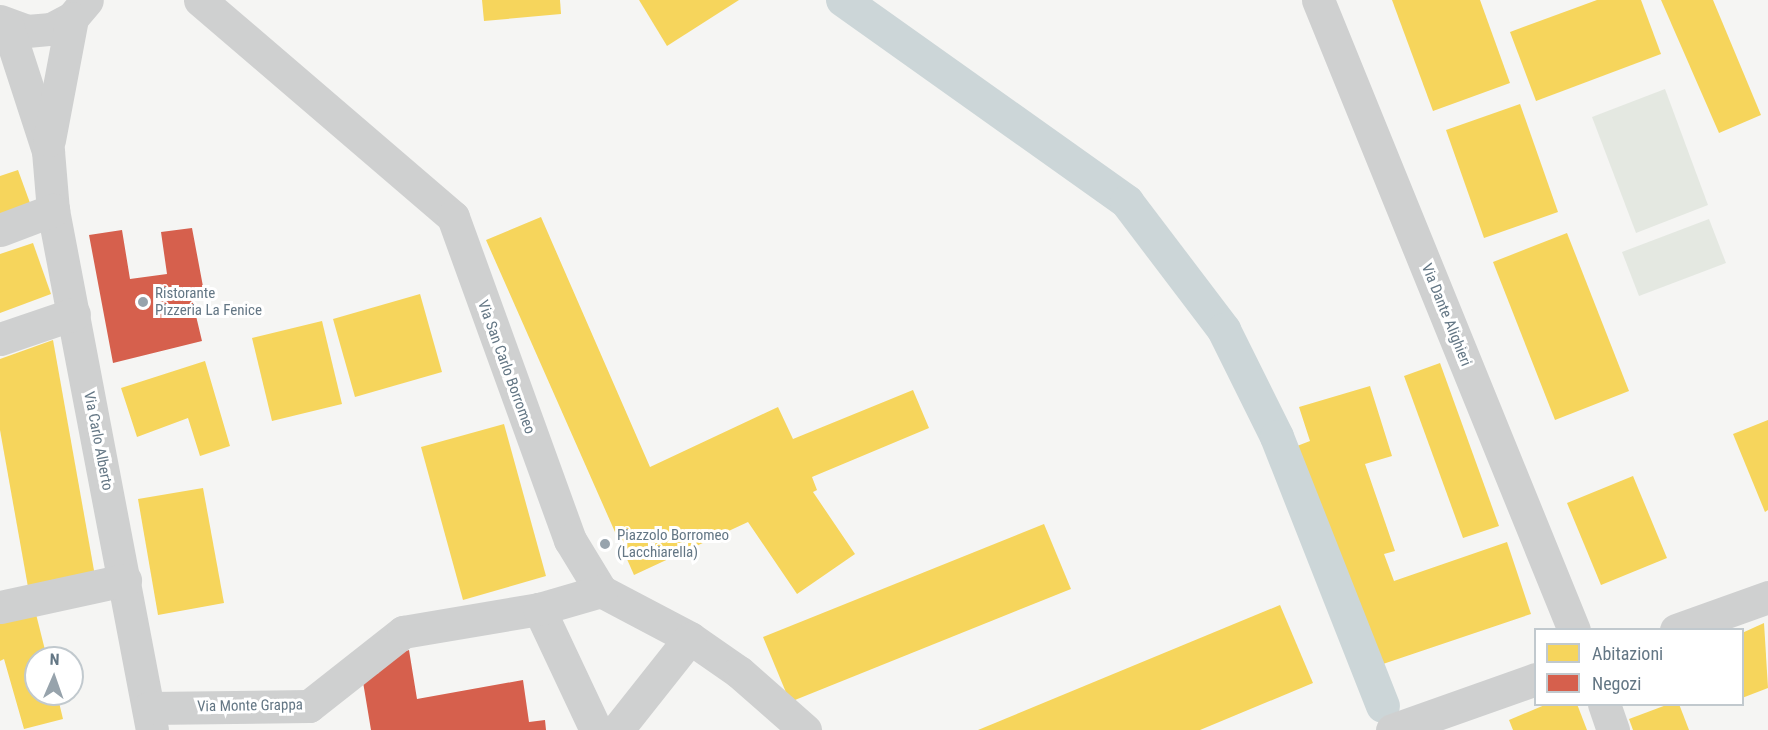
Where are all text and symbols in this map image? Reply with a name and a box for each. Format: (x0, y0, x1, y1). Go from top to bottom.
street label: Via Dante Alighieri (1417, 261, 1475, 369)
place label: Ristorante Pizzeria La Fenice (155, 284, 262, 319)
marker: Ristorante Pizzeria La Fenice (136, 295, 150, 309)
street label: Via San Carlo Borromeo (473, 298, 539, 436)
street label: Via Carlo Alberto (80, 390, 116, 492)
place label: Piazzolo Borromeo (Lacchiarella) (617, 526, 729, 561)
marker: Piazzolo Borromeo (Lacchiarella) (598, 537, 612, 551)
legend (1534, 628, 1744, 706)
text: Abitazioni (1592, 643, 1663, 664)
north arrow (24, 646, 84, 706)
text: N (49, 650, 60, 669)
text: Negozi (1592, 673, 1641, 694)
street label: Via Monte Grappa (197, 696, 303, 716)

